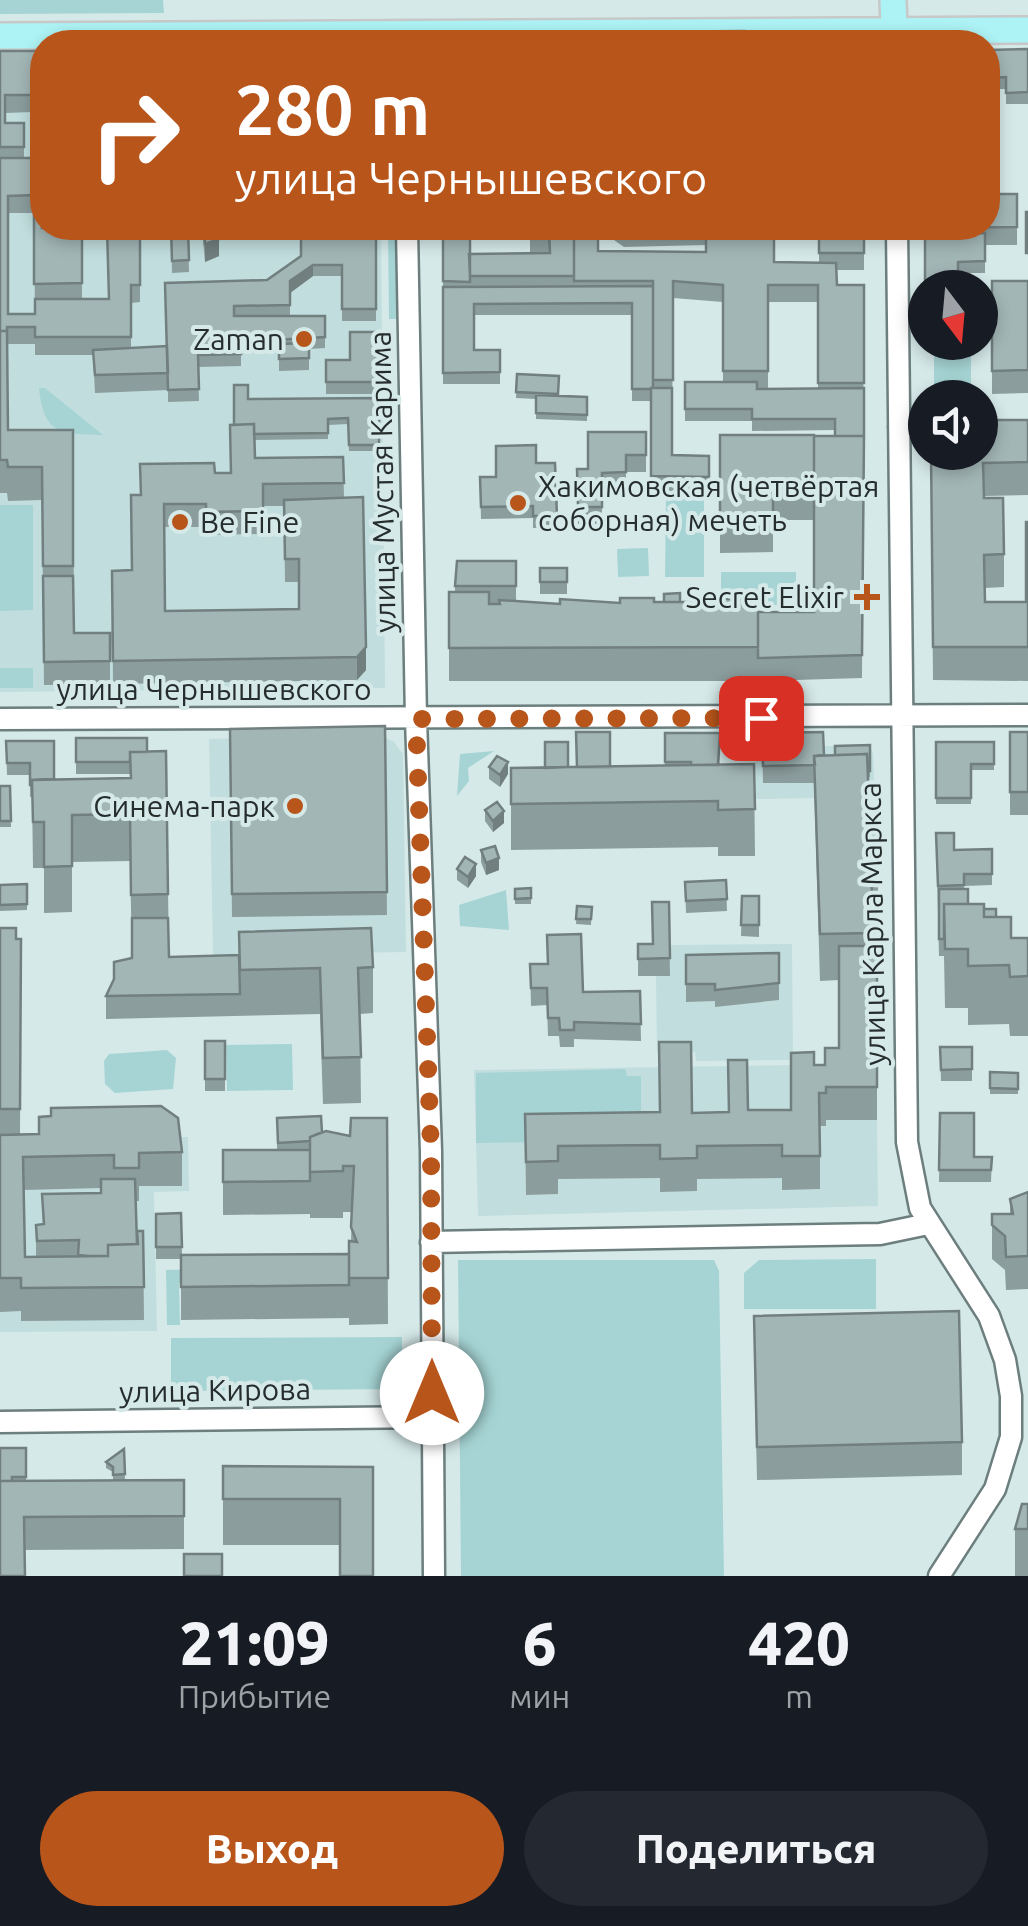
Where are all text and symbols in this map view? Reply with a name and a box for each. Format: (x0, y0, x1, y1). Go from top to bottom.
icon: right (70, 70, 200, 200)
text: 280 m (235, 70, 430, 148)
text: улица Чернышевского (235, 152, 707, 203)
north arrow (908, 270, 998, 360)
map controls (908, 270, 998, 470)
place label: Zaman (193, 322, 284, 356)
marker: Zaman (293, 328, 315, 350)
street label: улица Мустая Карима (362, 331, 402, 633)
button: sound (908, 380, 998, 470)
place label: Хакимовская (четвёртая соборная) мечеть (538, 469, 879, 537)
marker: Хакимовская (четвёртая соборная) мечеть (507, 492, 529, 514)
place label: Be Fine (200, 505, 299, 539)
marker: Be Fine (169, 511, 191, 533)
place label: Secret Elixir (685, 580, 845, 614)
marker: Secret Elixir (854, 584, 880, 610)
street label: улица Чернышевского (57, 672, 371, 706)
pin (719, 676, 804, 761)
icon: arrive (734, 691, 789, 746)
street label: улица Карла Маркса (853, 782, 891, 1066)
place label: Синема-парк (93, 789, 275, 823)
marker: Синема-парк (284, 795, 306, 817)
position arrow (380, 1341, 484, 1445)
street label: улица Кирова (119, 1371, 311, 1409)
text: 21:09 (180, 1609, 330, 1676)
text: 6 (523, 1609, 557, 1676)
text: 420 (748, 1609, 850, 1676)
text: Прибытие (178, 1678, 331, 1714)
text: мин (509, 1678, 570, 1714)
text: m (785, 1678, 813, 1714)
button: Выход (40, 1791, 504, 1906)
button: Поделиться (524, 1791, 988, 1906)

